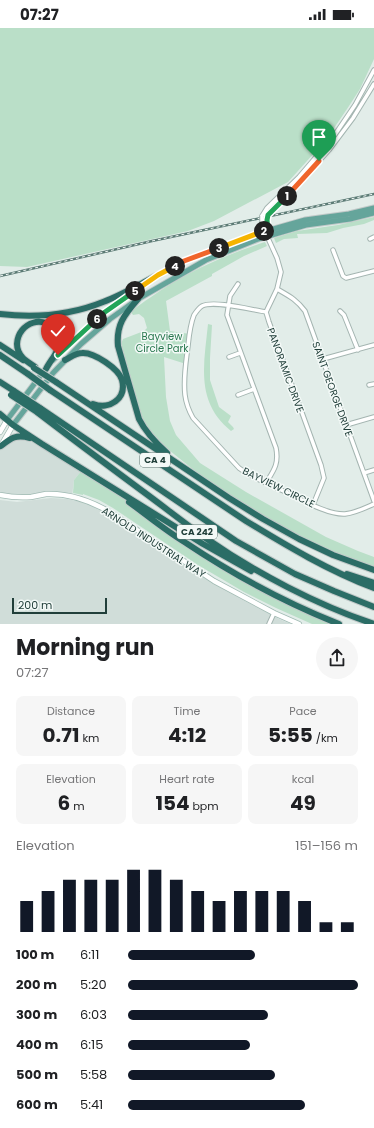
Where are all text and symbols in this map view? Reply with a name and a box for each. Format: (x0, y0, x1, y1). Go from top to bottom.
text: 07:27 (20, 4, 59, 25)
pin (302, 120, 336, 161)
icon: arrive (308, 126, 330, 148)
pin: 1 (277, 186, 297, 206)
text: 1 (285, 188, 289, 204)
pin: 2 (254, 221, 274, 241)
text: 2 (261, 223, 267, 239)
pin: 3 (209, 238, 229, 258)
text: 3 (216, 240, 222, 256)
pin: 4 (165, 256, 185, 276)
text: 4 (171, 258, 179, 274)
pin: 5 (125, 281, 145, 301)
text: 5 (131, 283, 139, 299)
pin: 6 (87, 309, 107, 329)
text: 6 (93, 311, 101, 327)
pin (41, 314, 75, 355)
icon: check (47, 320, 69, 342)
street label: PANORAMIC DRIVE (263, 326, 308, 415)
park label: Bayview Circle Park (136, 329, 189, 356)
street label: SAINT GEORGE DRIVE (308, 340, 357, 439)
road number: CA 4 (140, 453, 170, 467)
street label: BAYVIEW CIRCLE (240, 463, 318, 511)
street label: ARNOLD INDUSTRIAL WAY (99, 503, 209, 582)
road number: CA 242 (177, 525, 217, 539)
scale bar (12, 596, 107, 615)
text: 200 m (18, 597, 52, 613)
text: Morning run (16, 632, 154, 663)
button: share (316, 637, 358, 679)
text: 07:27 (16, 663, 49, 682)
text: Distance (47, 703, 95, 719)
text: Time (174, 703, 200, 719)
text: Pace (289, 703, 317, 719)
text: 0.71 (43, 721, 79, 749)
text: 4:12 (168, 721, 206, 749)
text: 5:55 (268, 721, 313, 749)
text: km (79, 730, 99, 746)
text: /km (313, 730, 338, 746)
text: Elevation (46, 771, 96, 787)
text: Heart rate (159, 771, 215, 787)
text: kcal (292, 771, 314, 787)
text: 6 (57, 789, 70, 817)
text: 154 (155, 789, 189, 817)
text: 49 (290, 789, 316, 817)
text: m (70, 798, 85, 814)
text: bpm (189, 798, 219, 814)
text: Elevation (16, 836, 75, 855)
text: 151–156 m (295, 836, 358, 855)
text: 100 m (16, 945, 54, 964)
text: 6:11 (80, 945, 99, 964)
text: 200 m (16, 975, 57, 994)
text: 5:20 (80, 975, 107, 994)
text: 300 m (16, 1005, 57, 1024)
text: 6:03 (80, 1005, 107, 1024)
text: 400 m (16, 1035, 58, 1054)
text: 6:15 (80, 1035, 103, 1054)
text: 500 m (16, 1065, 58, 1084)
text: 5:58 (80, 1065, 107, 1084)
text: 600 m (16, 1095, 58, 1114)
text: 5:41 (80, 1095, 103, 1114)

